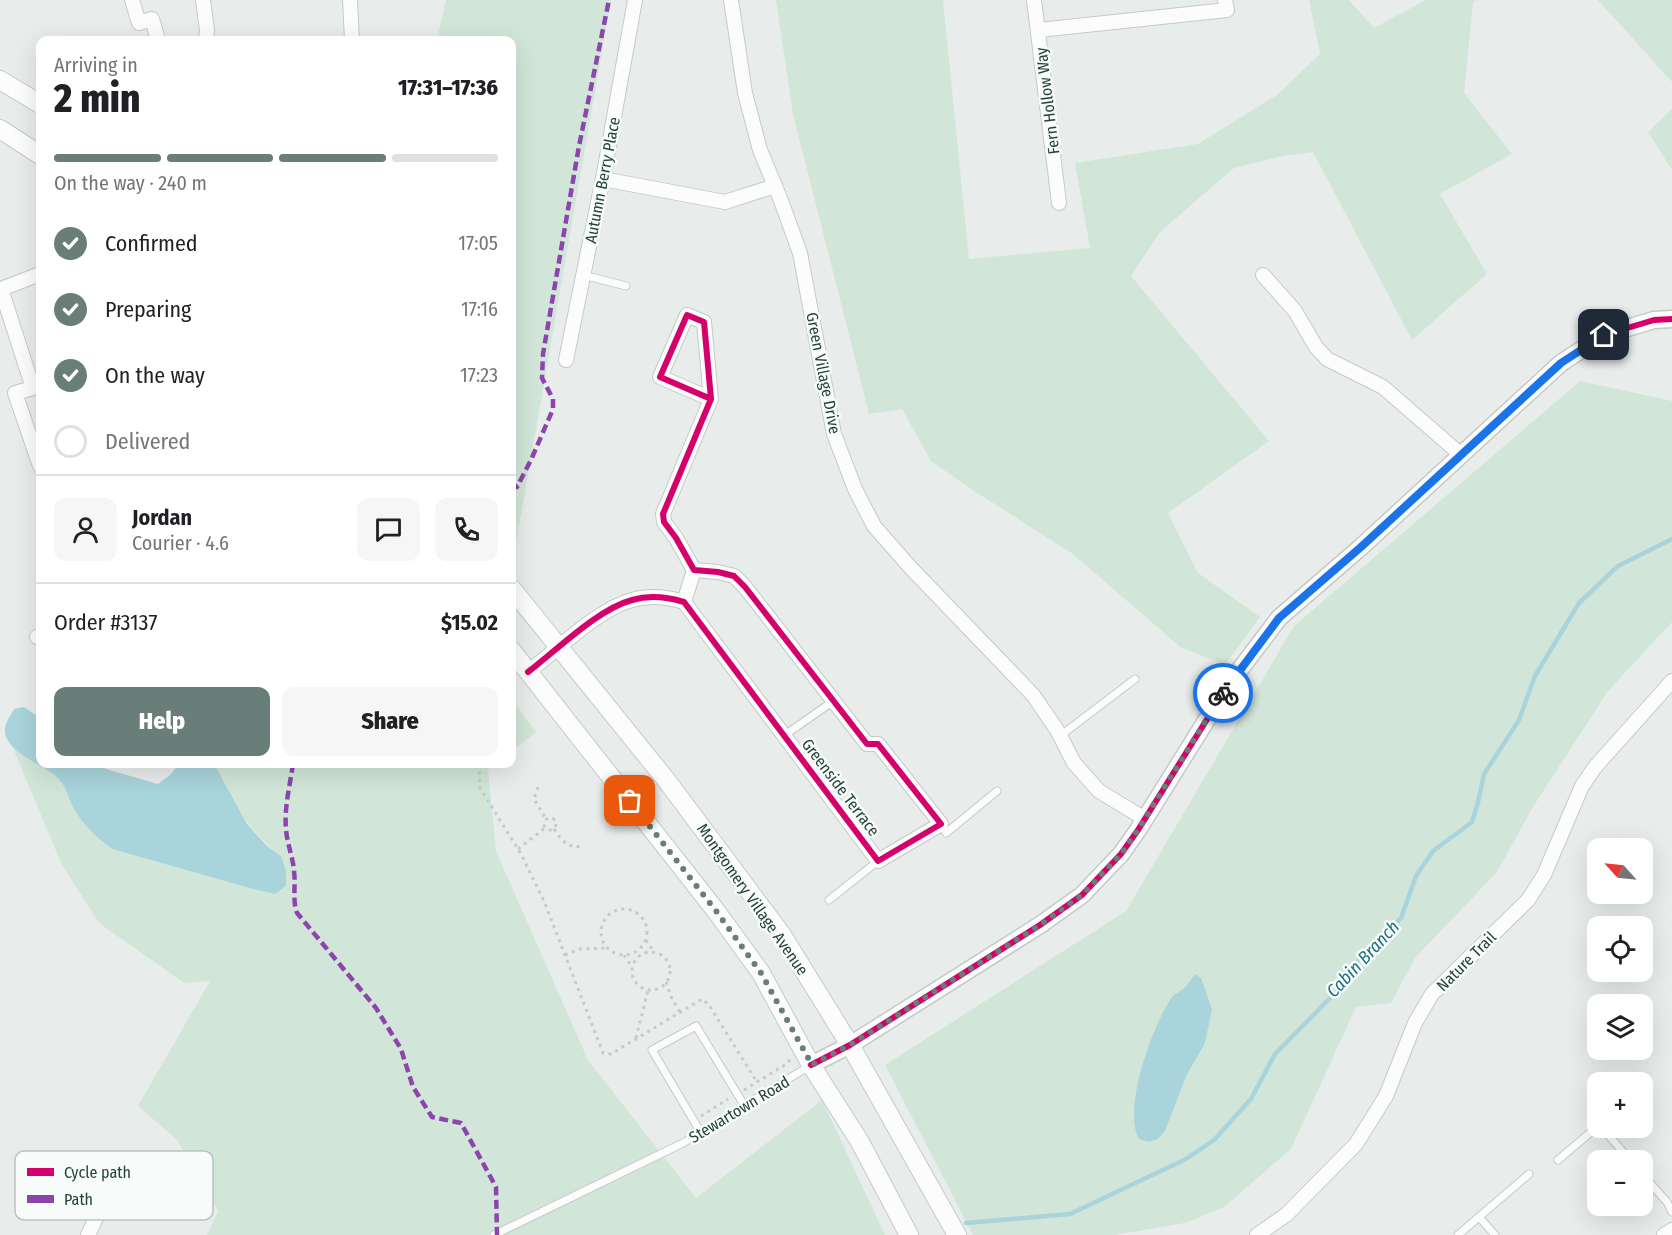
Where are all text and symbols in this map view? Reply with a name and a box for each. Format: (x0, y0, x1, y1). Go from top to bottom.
street label: Fern Hollow Way (1031, 46, 1063, 155)
text: Arriving in (54, 53, 138, 77)
text: 17:31–17:36 (398, 74, 498, 101)
text: 2 min (54, 76, 140, 122)
street label: Autumn Berry Place (581, 115, 624, 245)
text: On the way · 240 m (54, 171, 207, 195)
icon: check (54, 227, 87, 260)
text: Confirmed (105, 230, 198, 257)
text: 17:05 (458, 231, 498, 255)
icon: check (54, 293, 87, 326)
text: Preparing (105, 296, 191, 323)
text: 17:16 (461, 297, 498, 321)
pin (1578, 309, 1629, 360)
street label: Green Village Drive (802, 311, 845, 436)
icon: home (1587, 318, 1620, 351)
icon: check (54, 359, 87, 392)
text: On the way (105, 362, 205, 389)
text: 17:23 (460, 363, 498, 387)
text: Delivered (105, 428, 190, 455)
button: person (54, 498, 117, 561)
button: chat (357, 498, 420, 561)
button: phone (435, 498, 498, 561)
text: Jordan (132, 504, 192, 531)
text: Courier · 4.6 (132, 531, 229, 555)
text: Order #3137 (54, 609, 157, 636)
text: $15.02 (441, 609, 498, 636)
courier (1193, 663, 1253, 723)
icon: bike (1207, 677, 1240, 710)
button: Help (54, 687, 270, 756)
button: Share (282, 687, 498, 756)
street label: Greenside Terrace (798, 735, 883, 840)
pin (604, 775, 655, 826)
icon: bag (613, 784, 646, 817)
street label: Montgomery Village Avenue (693, 820, 812, 979)
north arrow (1587, 838, 1653, 904)
map controls (1587, 838, 1653, 1216)
water label: Cabin Branch (1322, 916, 1404, 1002)
button: locate (1587, 916, 1653, 982)
street label: Nature Trail (1433, 928, 1500, 995)
button: layers (1587, 994, 1653, 1060)
street label: Stewartown Road (686, 1072, 793, 1147)
button: + (1587, 1072, 1653, 1138)
button: − (1587, 1150, 1653, 1216)
legend (15, 1151, 213, 1220)
text: Cycle path (64, 1163, 131, 1182)
text: Path (64, 1190, 93, 1209)

